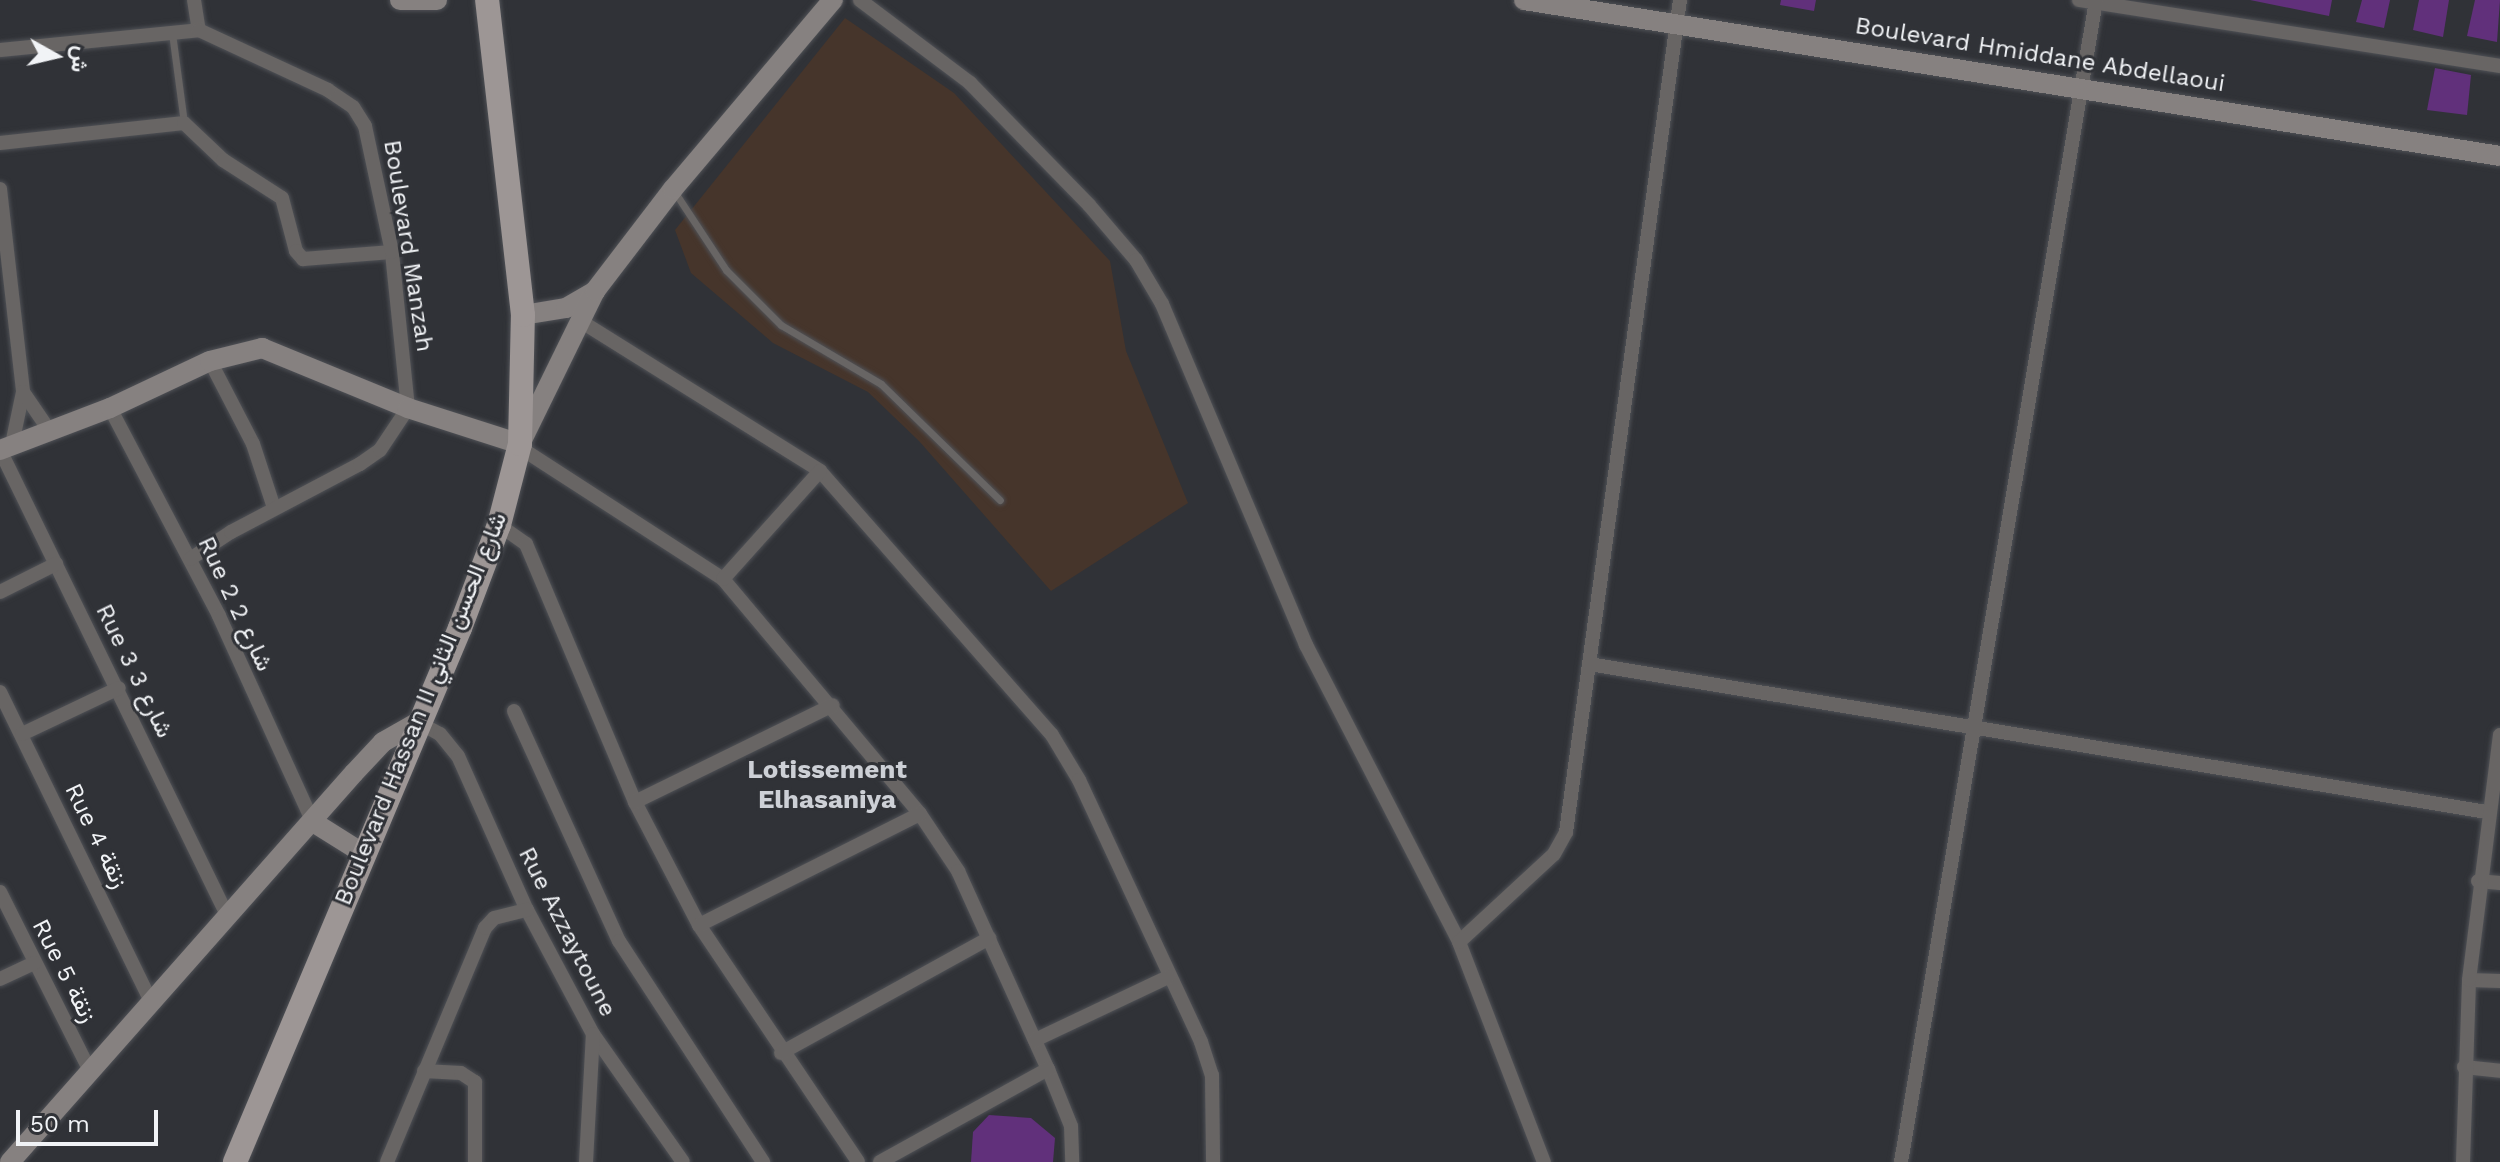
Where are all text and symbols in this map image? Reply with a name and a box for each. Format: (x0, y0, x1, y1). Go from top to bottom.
street label: Boulevard Hmiddane Abdellaoui (1853, 11, 2227, 99)
north arrow (16, 16, 96, 96)
text: ش (66, 45, 94, 74)
street label: Boulevard Manzah (377, 138, 439, 354)
street label: Boulevard Hassan II شارع الحسن الثاني (329, 508, 513, 910)
street label: Rue 2 شارع 2 (191, 532, 279, 676)
street label: Rue 3 شارع 3 (89, 599, 179, 743)
district label: Lotissement Elhasaniya (747, 754, 907, 816)
street label: Rue 4 زنقة (58, 779, 134, 893)
street label: Rue Azzaytoune (512, 842, 622, 1022)
street label: Rue 5 زنقة (26, 914, 102, 1028)
scale bar (20, 1094, 162, 1144)
text: 50 m (30, 1110, 90, 1138)

